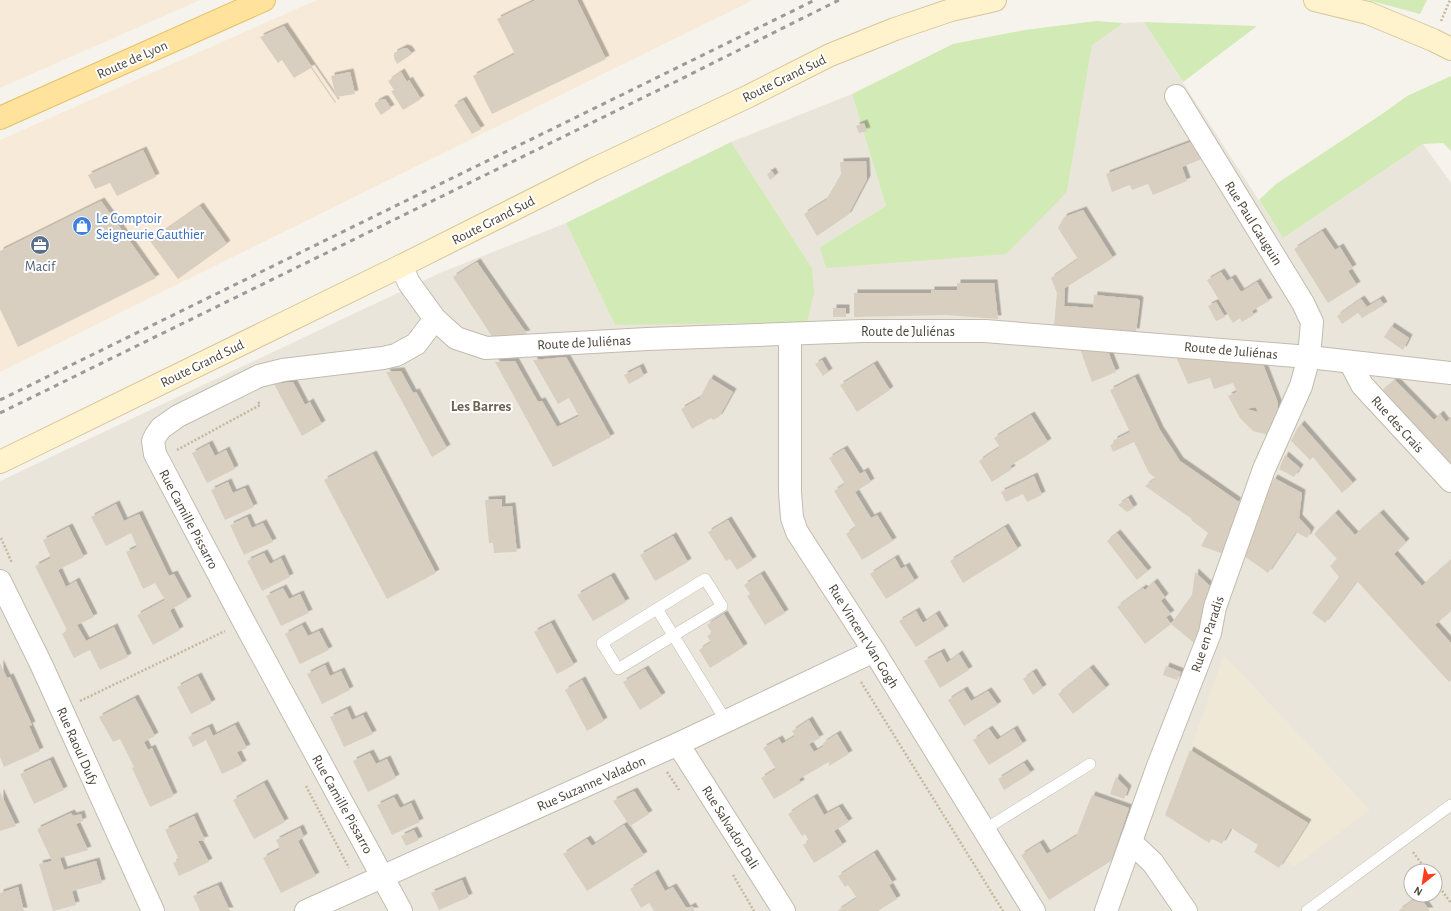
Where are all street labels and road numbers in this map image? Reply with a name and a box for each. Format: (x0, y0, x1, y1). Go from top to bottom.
street label: Route de Lyon (95, 38, 170, 82)
street label: Route Grand Sud (741, 53, 828, 105)
street label: Rue Paul Gauguin (1222, 179, 1285, 268)
street label: Route Grand Sud (450, 194, 537, 248)
street label: Route de Juliénas (861, 325, 955, 339)
street label: Route de Juliénas (537, 334, 631, 352)
street label: Route Grand Sud (159, 338, 246, 390)
street label: Route de Juliénas (1184, 340, 1278, 362)
street label: Rue des Crais (1368, 394, 1426, 456)
street label: Rue Camille Pissarro (156, 467, 220, 572)
street label: Rue Vincent Van Gogh (825, 582, 901, 691)
street label: Rue en Paradis (1189, 594, 1227, 674)
street label: Rue Raoul Dufy (54, 705, 100, 787)
street label: Rue Camille Pissarro (309, 753, 375, 856)
street label: Rue Suzanne Valadon (535, 754, 648, 814)
street label: Rue Salvador Dali (699, 784, 761, 872)

